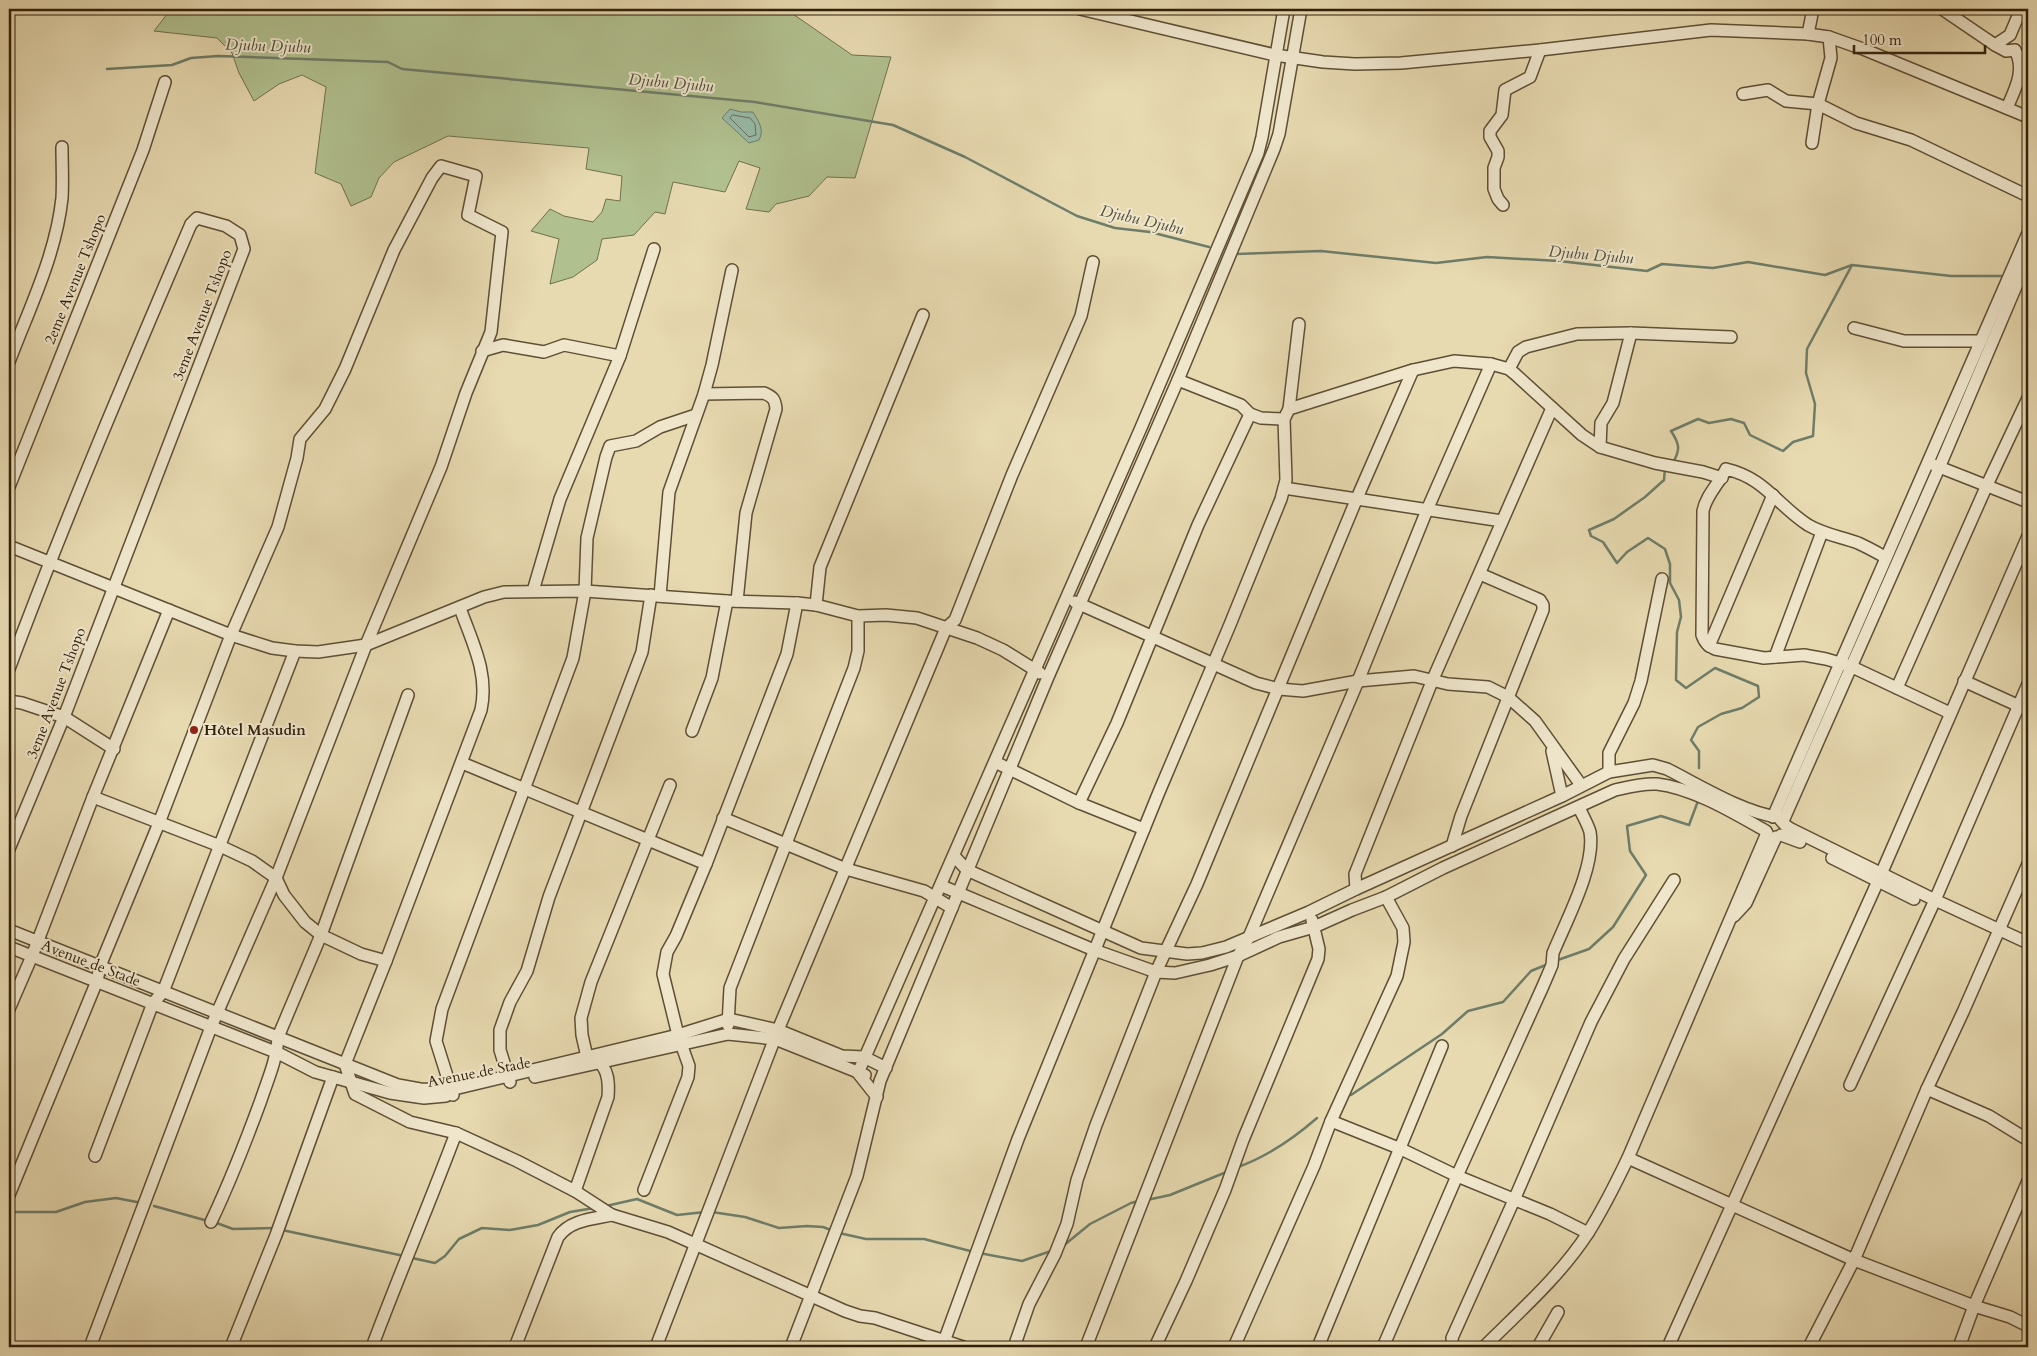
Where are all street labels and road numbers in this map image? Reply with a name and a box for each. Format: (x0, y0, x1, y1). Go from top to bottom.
street label: 2eme Avenue Tshopo (40, 211, 110, 347)
street label: 3eme Avenue Tshopo (168, 246, 236, 384)
street label: 3eme Avenue Tshopo (22, 624, 90, 762)
street label: Avenue de Stade (38, 935, 144, 991)
street label: Avenue de Stade (426, 1052, 533, 1092)

